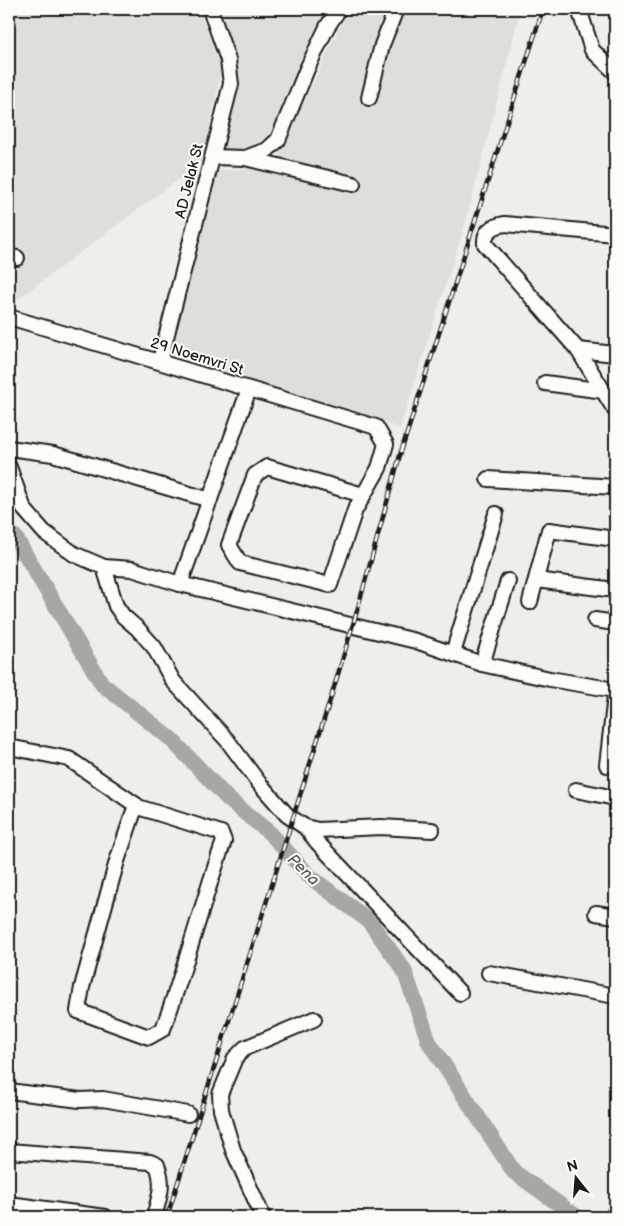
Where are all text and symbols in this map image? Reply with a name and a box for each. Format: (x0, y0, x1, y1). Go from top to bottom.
street label: AD Jelak St (171, 141, 208, 220)
street label: 29 Noemvri St (148, 333, 246, 380)
water label: Pena (283, 850, 323, 890)
north arrow (552, 1154, 602, 1204)
text: N (565, 1156, 580, 1176)

